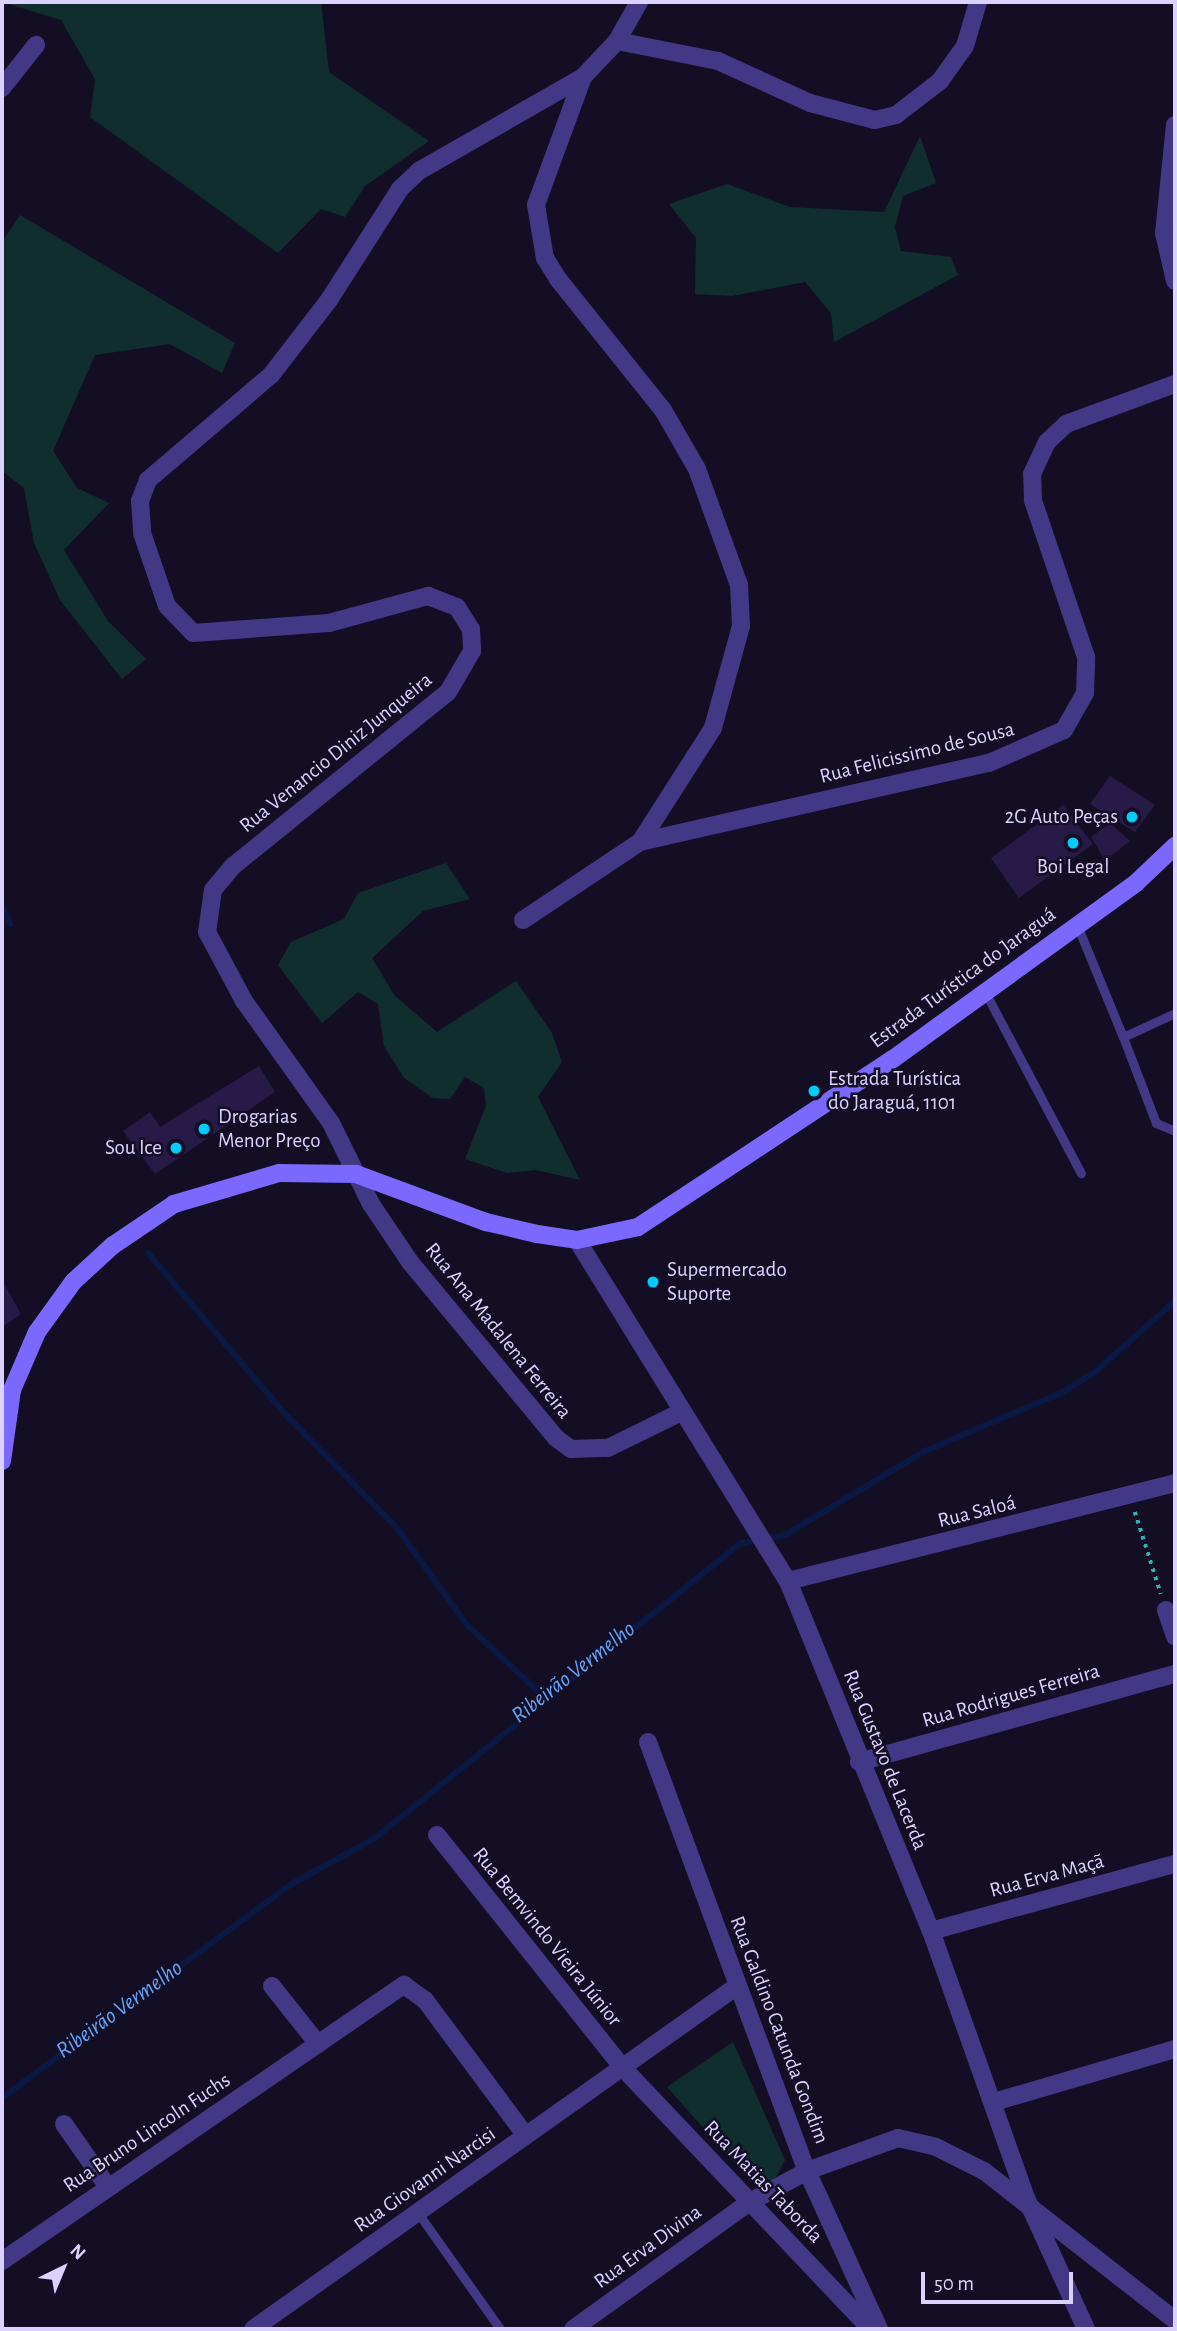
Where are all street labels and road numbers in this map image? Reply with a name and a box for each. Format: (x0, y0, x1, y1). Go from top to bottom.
street label: Rua Venancio Diniz Junqueira (235, 668, 437, 838)
street label: Rua Felicissimo de Sousa (817, 717, 1017, 789)
street label: Estrada Turística do Jaraguá (865, 902, 1061, 1054)
street label: Rua Ana Madalena Ferreira (419, 1238, 577, 1424)
street label: Rua Saloá (935, 1490, 1019, 1534)
street label: Rua Rodrigues Ferreira (919, 1659, 1103, 1733)
street label: Rua Gustavo de Lacerda (837, 1666, 933, 1854)
street label: Rua Bemvindo Vieira Júnior (467, 1843, 627, 2031)
street label: Rua Erva Maçã (987, 1849, 1107, 1903)
street label: Rua Galdino Catunda Gondim (724, 1913, 834, 2147)
street label: Rua Bruno Lincoln Fuchs (59, 2068, 235, 2198)
street label: Rua Matias Taborda (698, 2115, 828, 2249)
street label: Rua Giovanni Narcisi (349, 2122, 501, 2238)
street label: Rua Erva Divina (589, 2200, 707, 2294)

